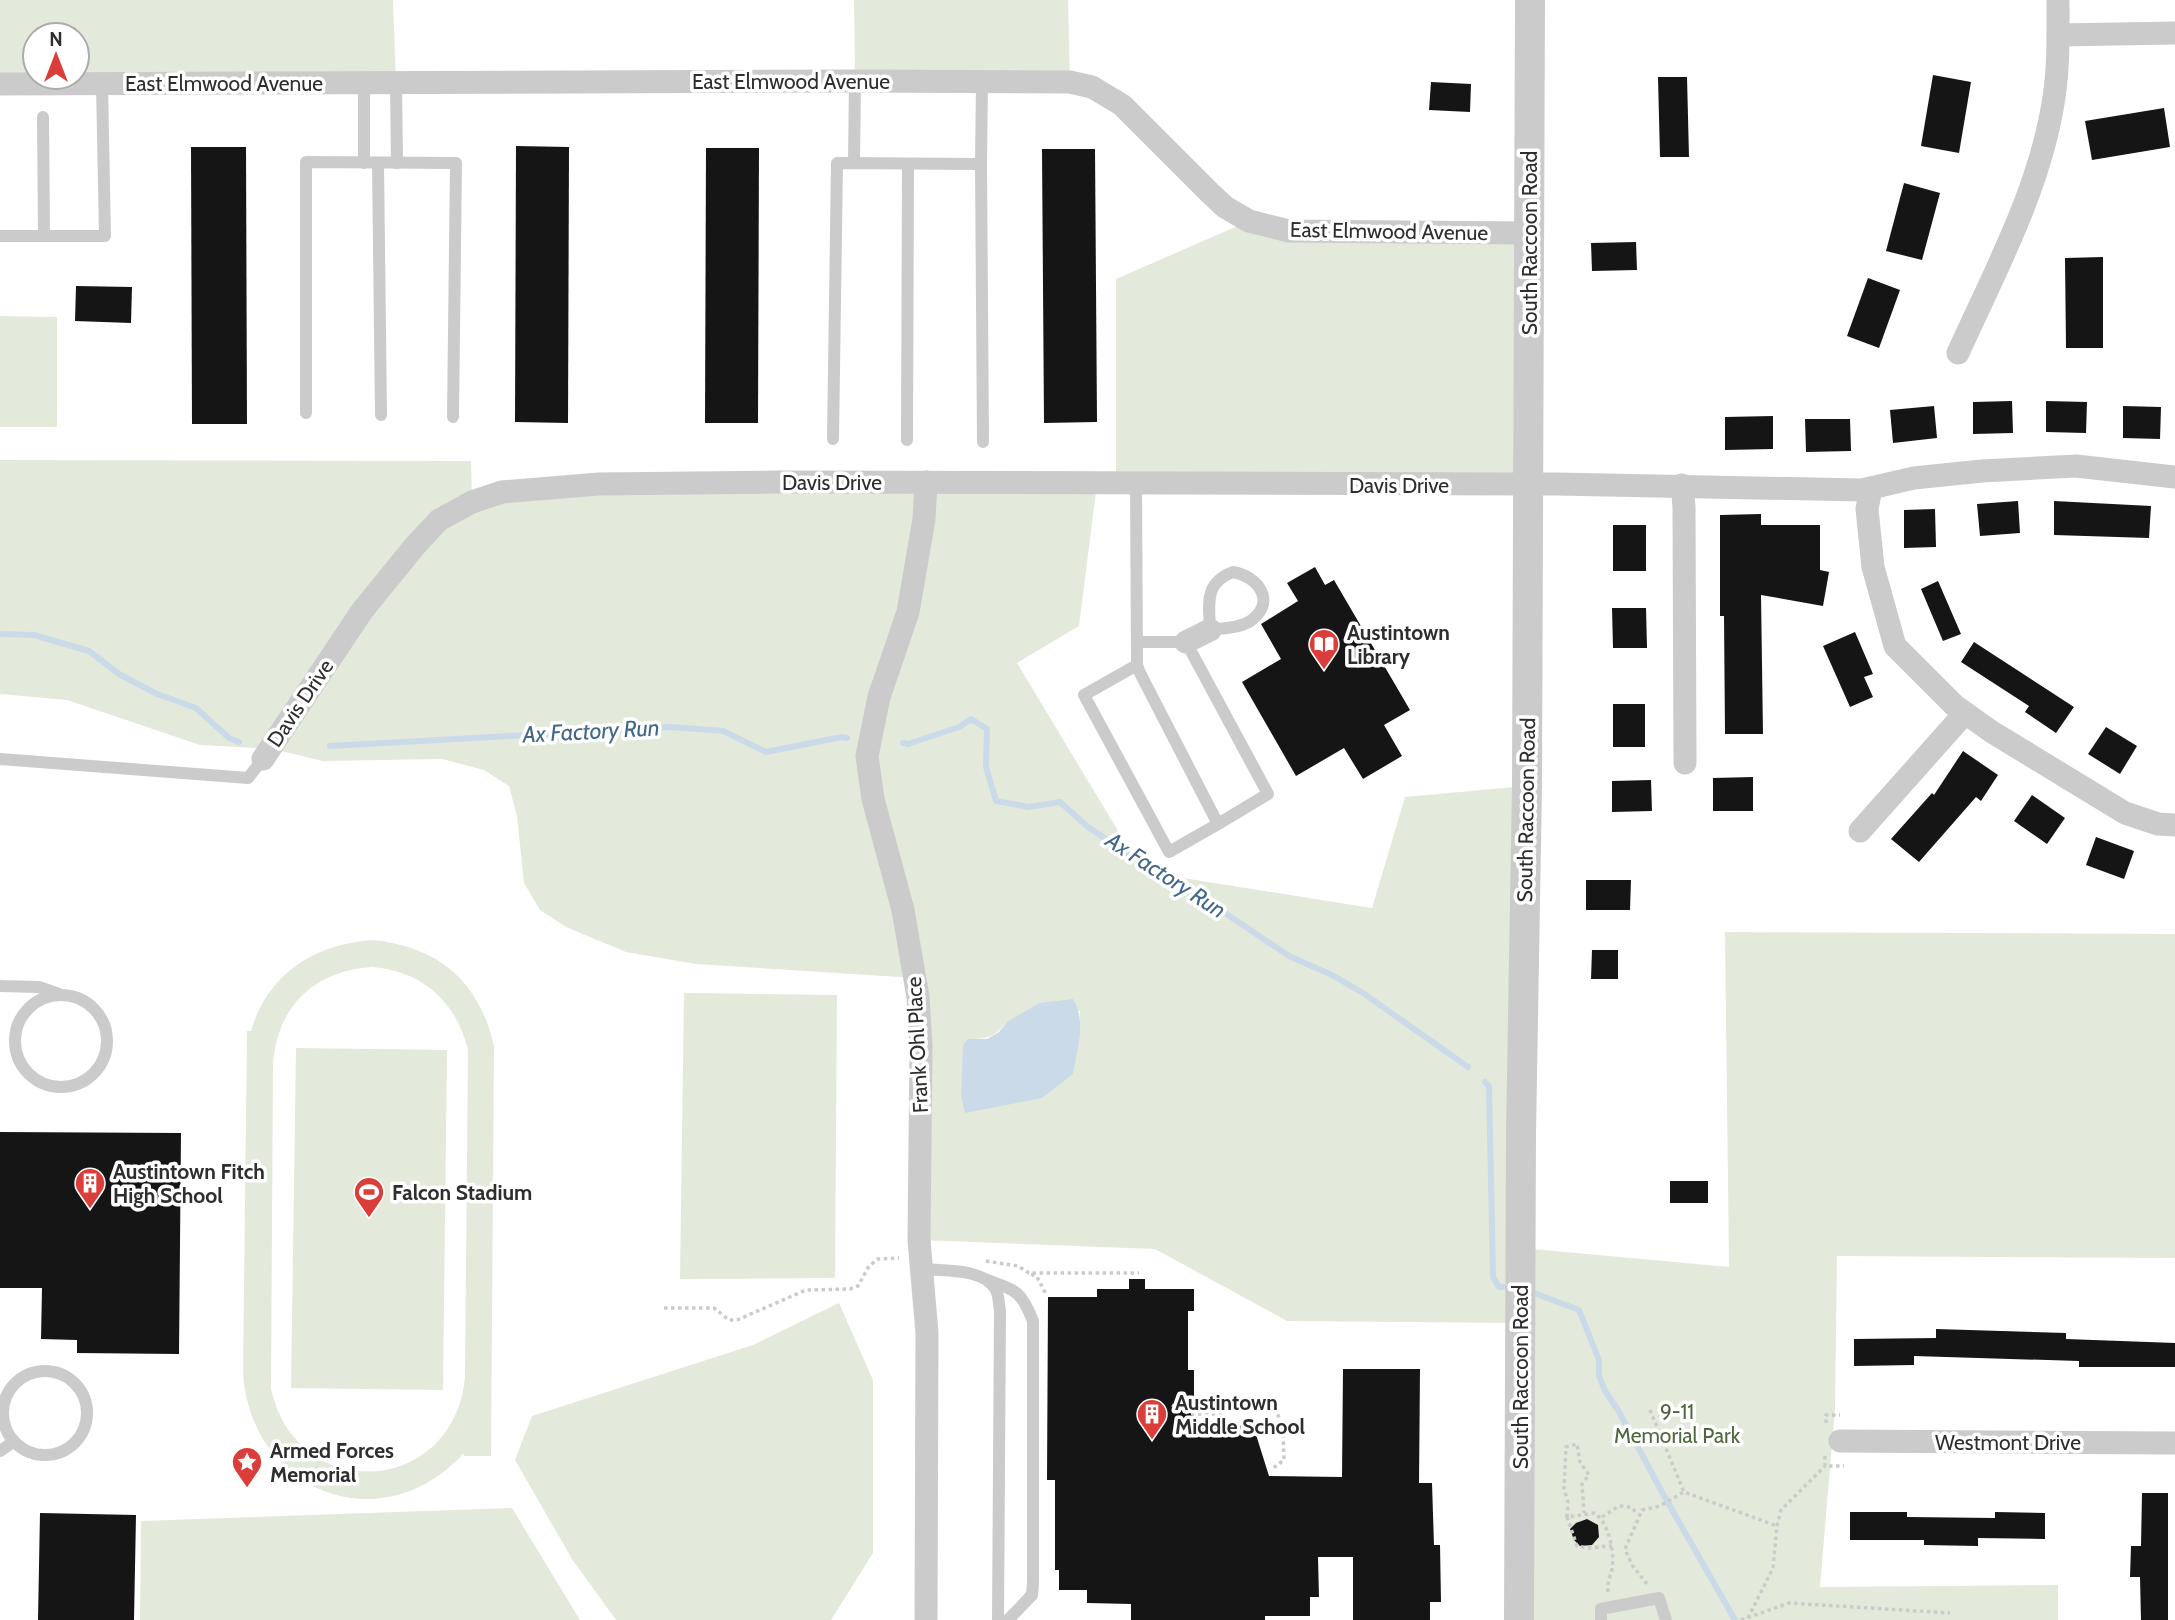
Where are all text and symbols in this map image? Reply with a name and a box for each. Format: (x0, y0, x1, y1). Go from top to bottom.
north arrow (21, 21, 91, 91)
text: N (49, 28, 63, 51)
street label: East Elmwood Avenue (692, 69, 890, 94)
street label: East Elmwood Avenue (125, 71, 323, 96)
street label: South Raccoon Road (1517, 151, 1542, 335)
street label: East Elmwood Avenue (1290, 217, 1489, 245)
street label: Davis Drive (782, 470, 882, 495)
street label: Davis Drive (1349, 473, 1449, 498)
place label: Austintown Library (1347, 620, 1450, 669)
library icon: Austintown Library (1307, 627, 1341, 671)
street label: Davis Drive (262, 654, 338, 751)
water label: Ax Factory Run (521, 713, 660, 749)
street label: South Raccoon Road (1512, 718, 1540, 902)
water label: Ax Factory Run (1100, 825, 1231, 924)
street label: Frank Ohl Place (901, 976, 933, 1114)
place label: Austintown Fitch High School (113, 1159, 265, 1208)
building icon: Austintown Fitch High School (73, 1166, 107, 1210)
sports icon: Falcon Stadium (352, 1175, 386, 1219)
place label: Falcon Stadium (392, 1180, 532, 1205)
street label: South Raccoon Road (1508, 1285, 1533, 1469)
place label: Austintown Middle School (1175, 1390, 1306, 1439)
building icon: Austintown Middle School (1135, 1397, 1169, 1441)
park label: 9-11 Memorial Park (1614, 1399, 1741, 1448)
street label: Westmont Drive (1935, 1430, 2081, 1455)
place label: Armed Forces Memorial (270, 1438, 394, 1487)
place icon: Armed Forces Memorial (230, 1445, 264, 1489)

